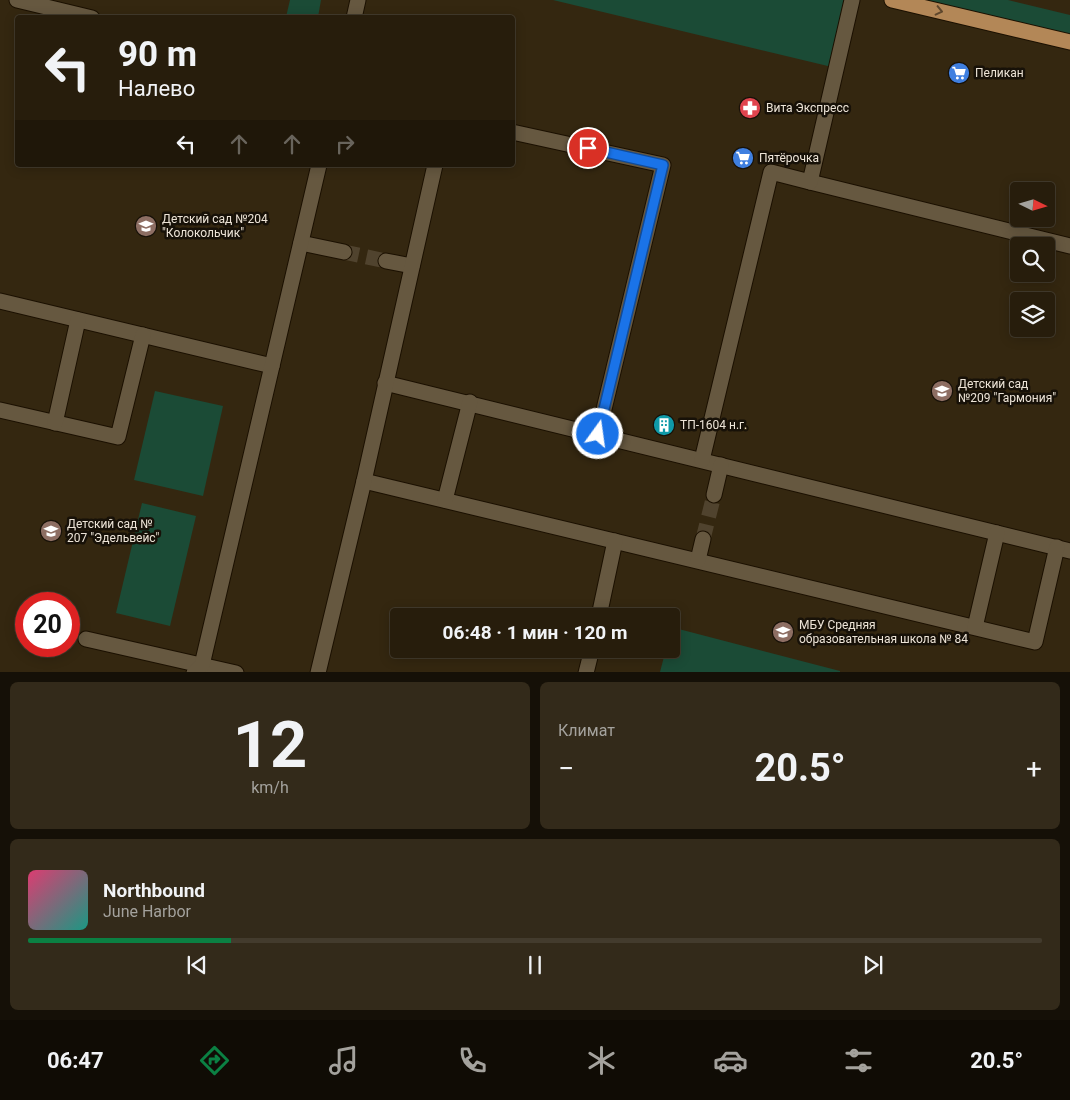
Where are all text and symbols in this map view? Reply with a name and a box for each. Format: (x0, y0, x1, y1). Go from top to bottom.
one-way arrow (935, 5, 944, 16)
text: 90 m (118, 34, 197, 75)
icon: left (35, 35, 100, 100)
supermarket icon: Пеликан (947, 61, 971, 85)
place label: Пеликан (975, 66, 1024, 80)
text: Налево (118, 76, 195, 101)
pharmacy icon: Вита Экспресс (738, 96, 762, 120)
place label: Вита Экспресс (766, 101, 849, 115)
pin (567, 127, 609, 169)
icon: left (172, 130, 200, 158)
icon: ahead (225, 130, 253, 158)
icon: ahead (278, 130, 306, 158)
icon: right (331, 130, 359, 158)
icon: arrive (574, 134, 602, 162)
supermarket icon: Пятёрочка (731, 146, 755, 170)
place label: Пятёрочка (759, 151, 819, 165)
north arrow (1010, 182, 1055, 228)
map controls (1010, 182, 1055, 337)
place label: Детский сад №204 "Колокольчик" (162, 212, 268, 240)
school or university icon: Детский сад №204 "Колокольчик" (134, 214, 158, 238)
button: search (1010, 237, 1055, 282)
button: layers (1010, 292, 1055, 337)
place label: Детский сад №209 "Гармония" (958, 377, 1056, 405)
school or university icon: Детский сад №209 "Гармония" (930, 379, 954, 403)
position arrow (571, 407, 623, 459)
building icon: ТП-1604 н.г. (652, 413, 676, 437)
place label: ТП-1604 н.г. (680, 418, 747, 432)
place label: Детский сад № 207 "Эдельвейс" (67, 517, 160, 545)
school or university icon: Детский сад № 207 "Эдельвейс" (39, 519, 63, 543)
speed limit sign: 20 (15, 592, 80, 657)
place label: МБУ Средняя образовательная школа № 84 (799, 618, 968, 646)
school or university icon: МБУ Средняя образовательная школа № 84 (771, 620, 795, 644)
text: 06:48 · 1 мин · 120 m (443, 621, 627, 644)
text: 12 (233, 707, 307, 783)
text: Климат (558, 721, 615, 740)
text: 20.5° (754, 746, 846, 790)
text: − (558, 752, 574, 785)
text: + (1026, 752, 1042, 785)
text: km/h (251, 778, 289, 797)
text: Northbound (103, 879, 205, 902)
text: June Harbor (103, 902, 191, 921)
icon: previous (183, 951, 211, 979)
icon: pause (521, 951, 549, 979)
icon: next (859, 951, 887, 979)
icon: directions (197, 1043, 232, 1078)
icon: music (326, 1043, 361, 1078)
icon: phone (455, 1043, 490, 1078)
icon: climate (584, 1043, 619, 1078)
icon: car (713, 1043, 748, 1078)
icon: filters (841, 1043, 876, 1078)
text: 06:47 (47, 1048, 104, 1073)
text: 20.5° (970, 1048, 1023, 1073)

